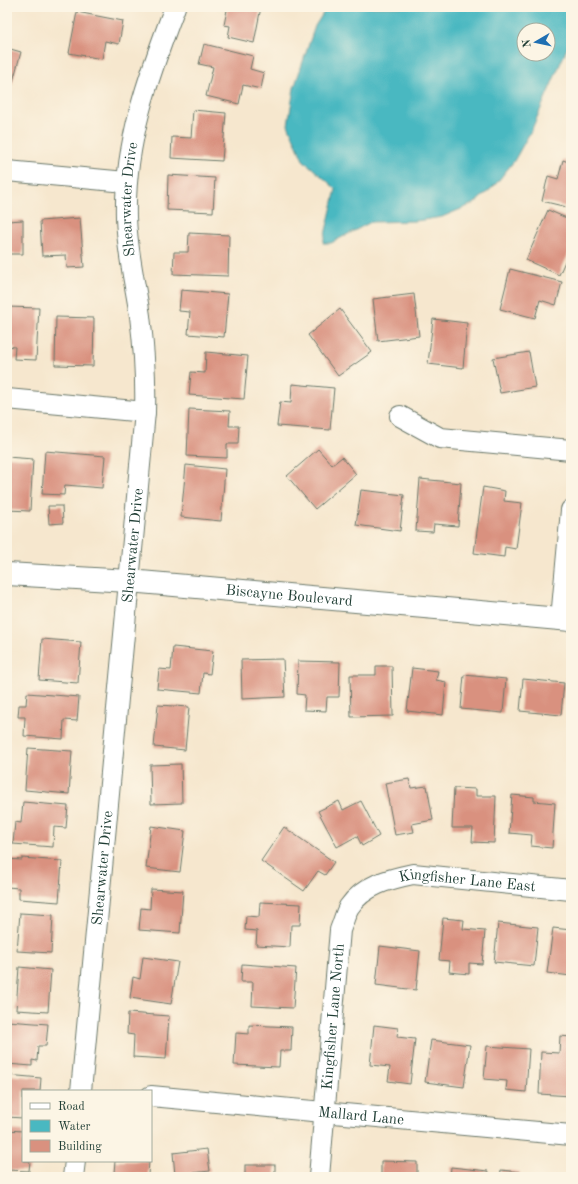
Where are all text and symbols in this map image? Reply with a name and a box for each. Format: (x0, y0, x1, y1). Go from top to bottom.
north arrow (516, 22, 556, 62)
text: N (521, 38, 534, 48)
street label: Shearwater Drive (120, 141, 141, 258)
street label: Shearwater Drive (121, 487, 147, 604)
street label: Biscayne Boulevard (225, 584, 353, 610)
street label: Shearwater Drive (91, 810, 116, 926)
street label: Kingfisher Lane East (398, 868, 536, 895)
street label: Kingfisher Lane North (320, 943, 348, 1090)
legend (22, 1090, 152, 1162)
text: Road (58, 1101, 85, 1113)
street label: Mallard Lane (317, 1106, 405, 1128)
text: Water (58, 1121, 91, 1133)
text: Building (58, 1141, 102, 1153)

